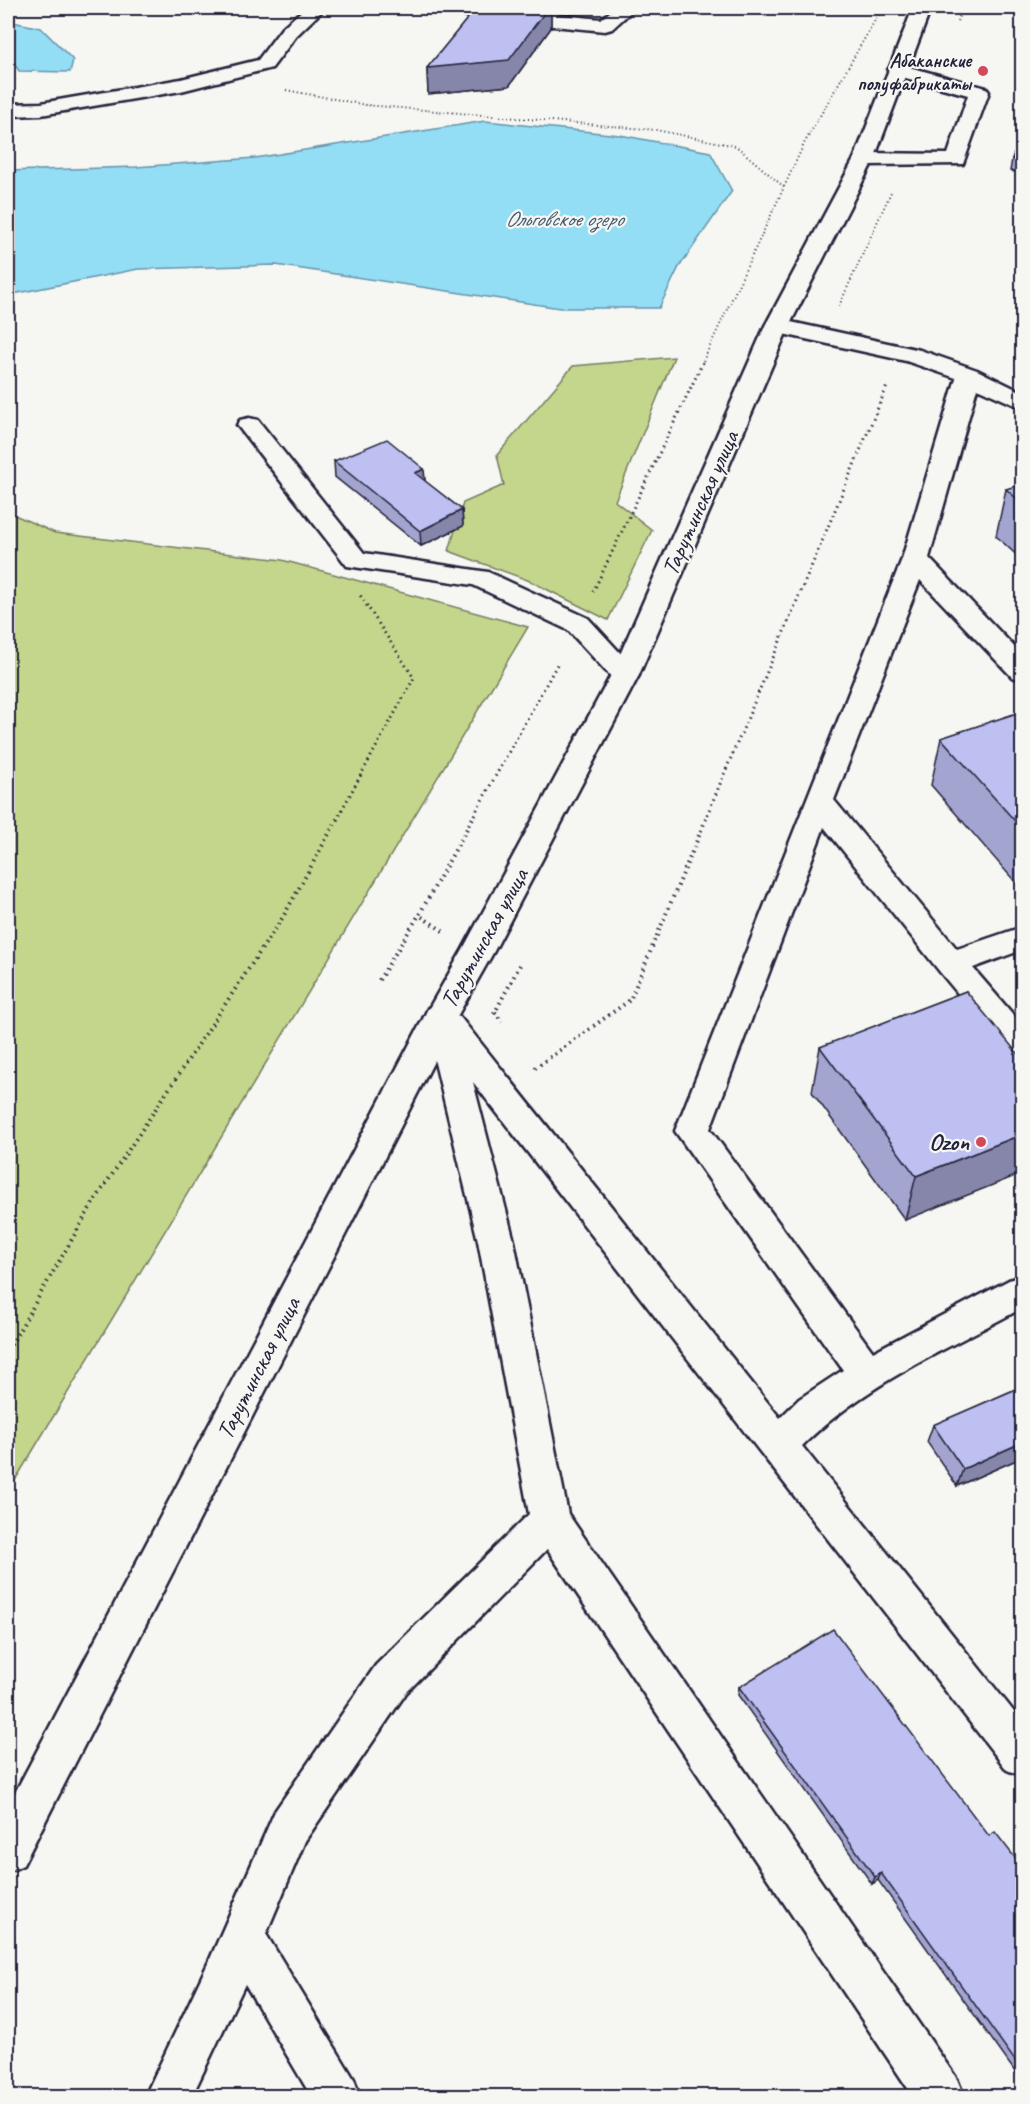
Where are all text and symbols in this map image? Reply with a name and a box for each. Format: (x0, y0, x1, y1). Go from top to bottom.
place label: Абаканские полуфабрикаты (857, 48, 973, 97)
marker: Абаканские полуфабрикаты (976, 64, 990, 78)
water label: Ольговское озеро (505, 205, 626, 233)
street label: Тарутинская улица (655, 425, 746, 580)
street label: Тарутинская улица (433, 862, 535, 1013)
place label: Ozon (929, 1127, 970, 1157)
marker: Ozon (974, 1135, 988, 1149)
street label: Тарутинская улица (209, 1291, 307, 1444)

